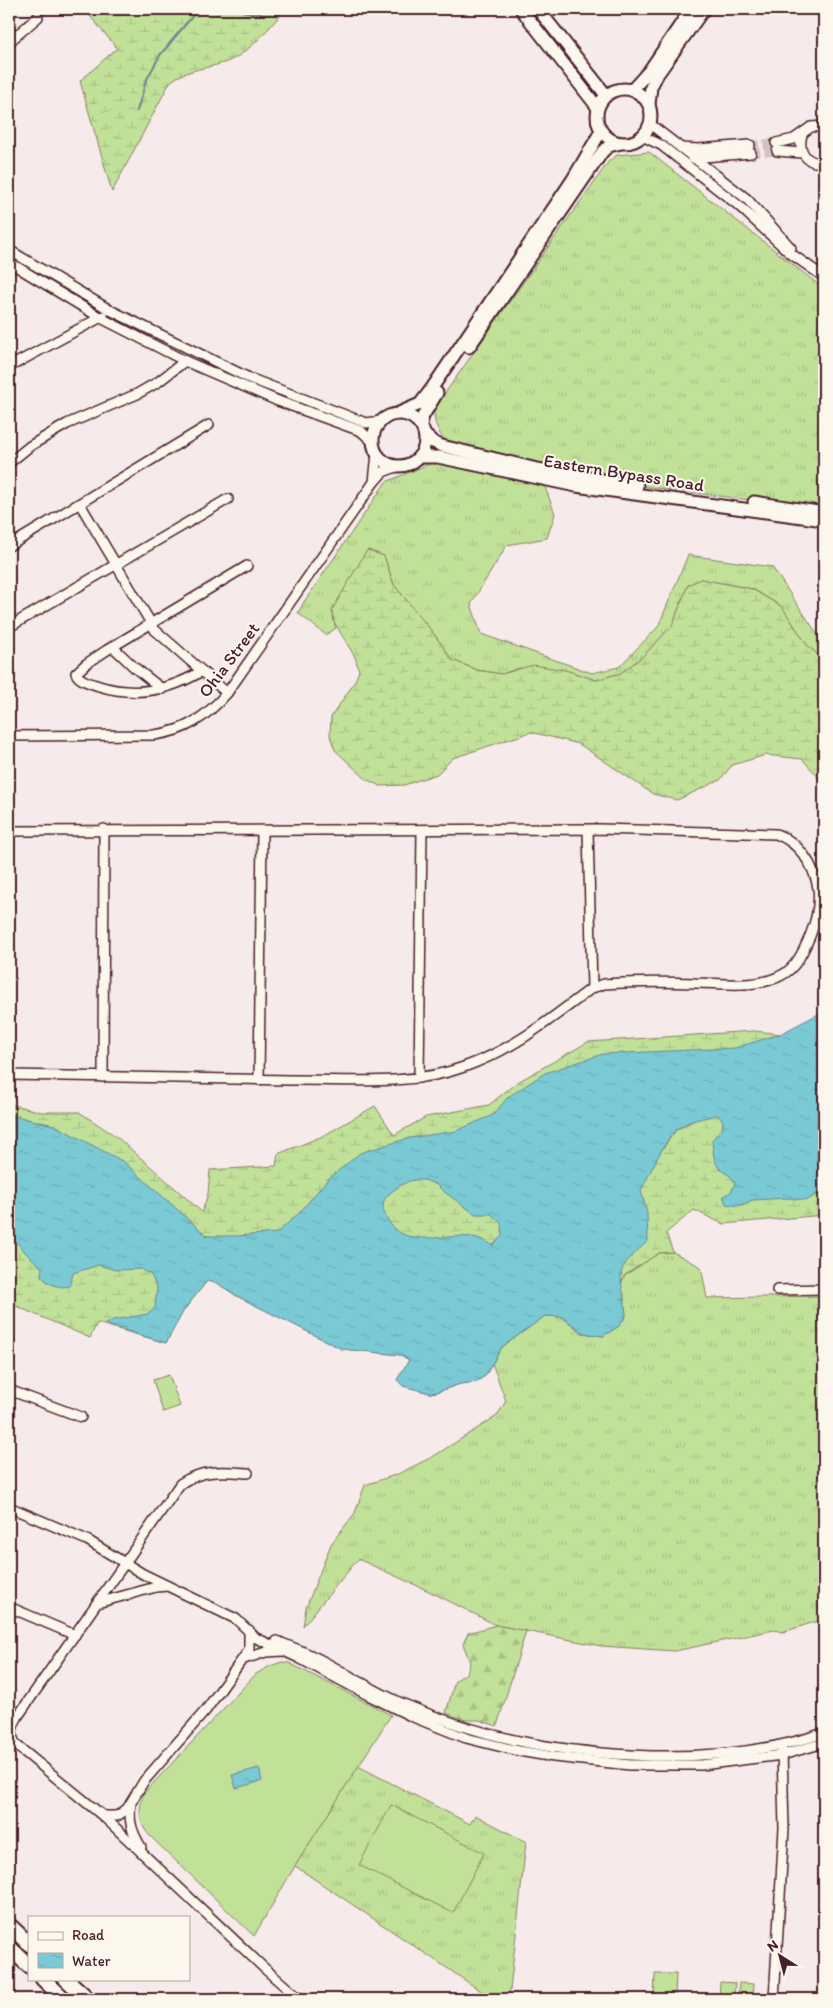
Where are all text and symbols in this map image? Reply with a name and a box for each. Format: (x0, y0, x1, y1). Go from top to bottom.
street label: Eastern Bypass Road (542, 449, 706, 497)
street label: Ohia Street (194, 618, 264, 702)
legend (28, 1916, 190, 1980)
text: Road (72, 1926, 105, 1944)
north arrow (756, 1930, 806, 1980)
text: N (764, 1936, 781, 1956)
text: Water (72, 1952, 111, 1970)

